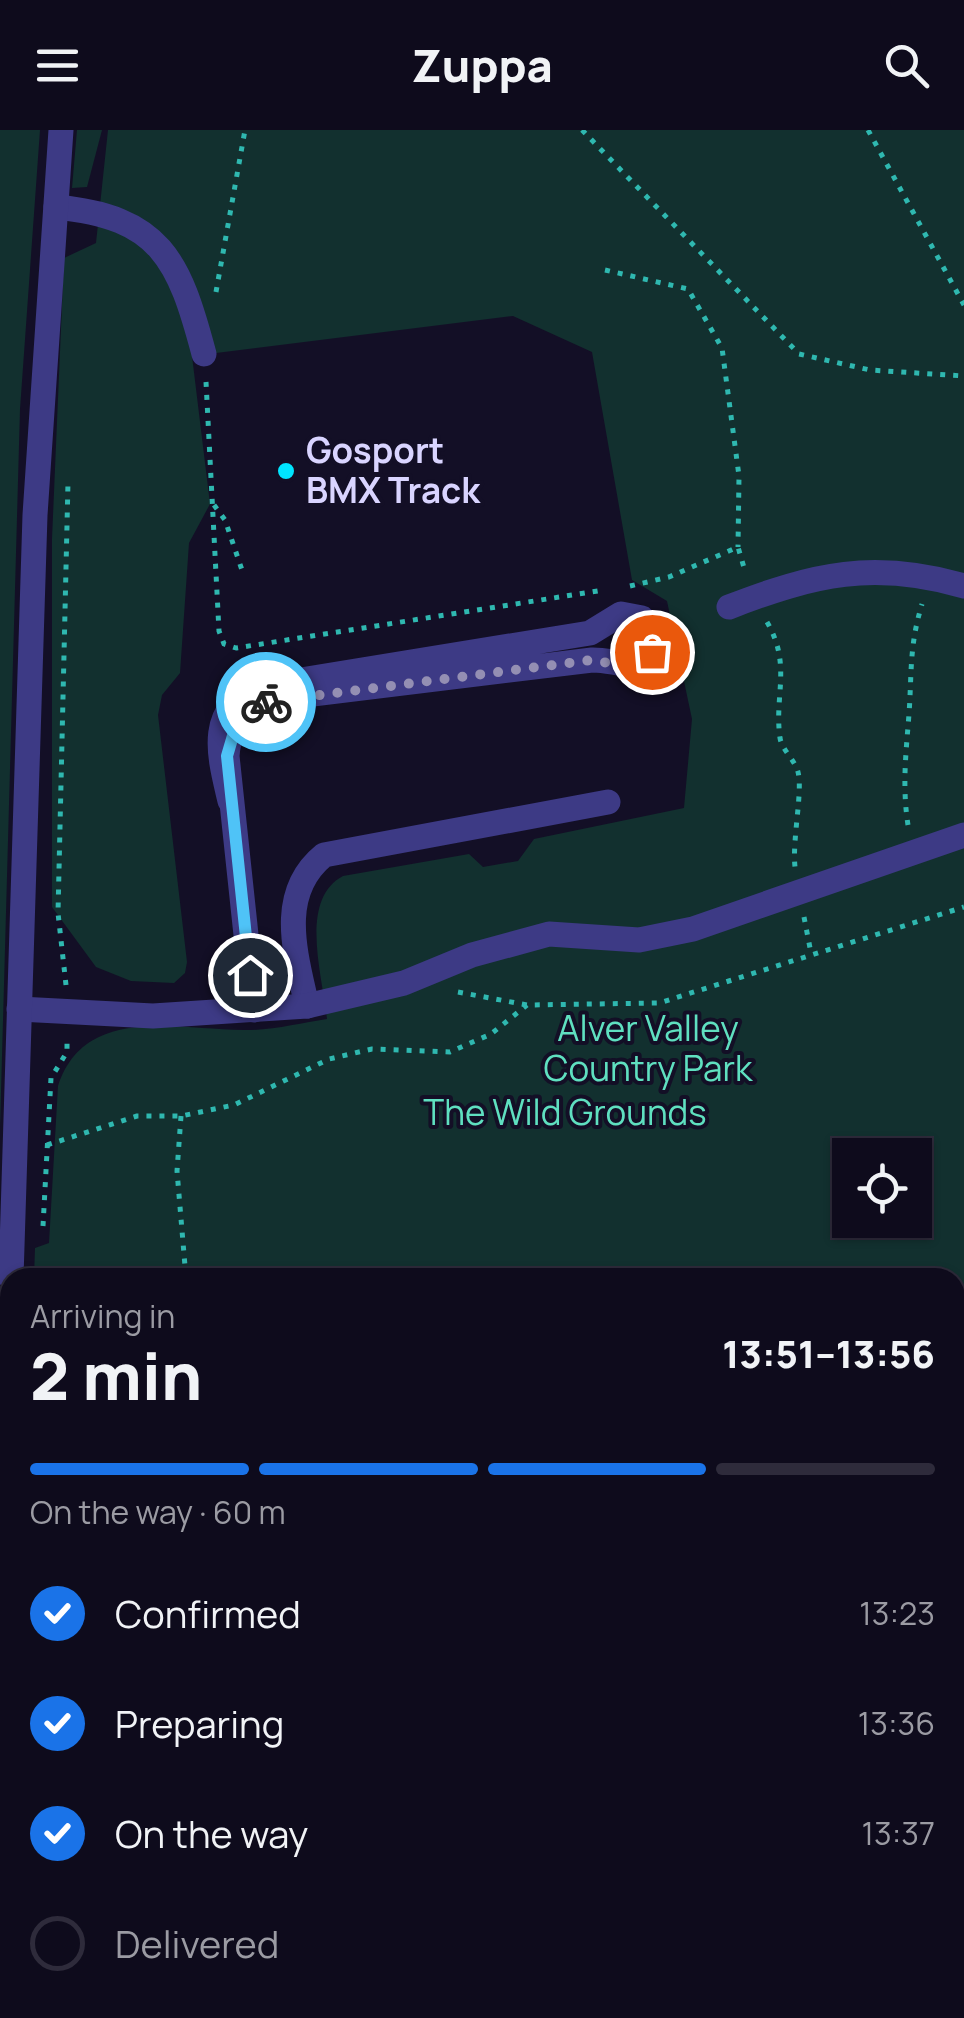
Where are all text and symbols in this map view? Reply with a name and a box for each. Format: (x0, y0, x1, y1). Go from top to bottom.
text: Zuppa (411, 34, 553, 96)
icon: menu (30, 38, 85, 93)
icon: search (879, 38, 934, 93)
place label: Gosport BMX Track (306, 426, 481, 514)
marker: Gosport BMX Track (275, 460, 297, 482)
pin (610, 610, 695, 695)
icon: bag (625, 625, 680, 680)
courier (216, 652, 316, 752)
icon: bike (239, 675, 294, 730)
pin (208, 933, 293, 1018)
icon: home (223, 948, 278, 1003)
park label: Alver Valley Country Park (544, 1004, 754, 1092)
park label: The Wild Grounds (423, 1088, 707, 1136)
map controls (832, 1138, 932, 1238)
button: locate (832, 1138, 932, 1238)
text: Arriving in (30, 1294, 175, 1338)
text: 13:51–13:56 (722, 1327, 935, 1379)
text: 2 min (30, 1331, 202, 1420)
text: On the way · 60 m (30, 1490, 286, 1534)
icon: check (30, 1586, 85, 1641)
text: Confirmed (115, 1587, 301, 1639)
text: 13:23 (859, 1591, 935, 1635)
icon: check (30, 1696, 85, 1751)
text: Preparing (115, 1697, 284, 1749)
text: 13:36 (858, 1701, 935, 1745)
icon: check (30, 1806, 85, 1861)
text: On the way (115, 1807, 308, 1859)
text: 13:37 (861, 1811, 935, 1855)
text: Delivered (115, 1917, 279, 1969)

